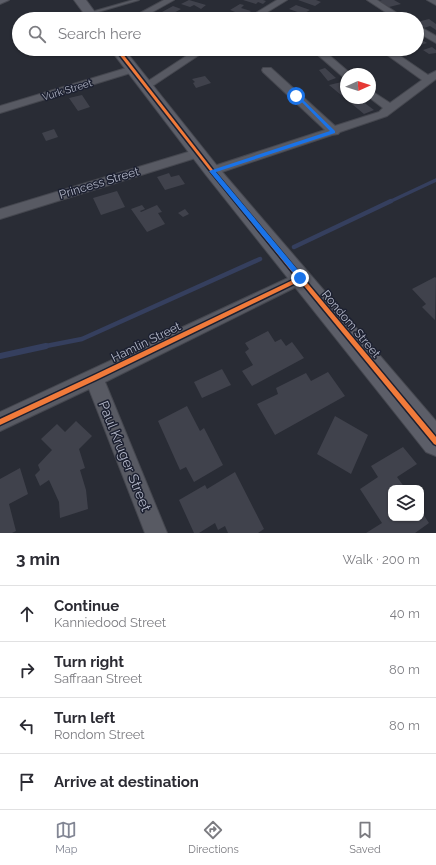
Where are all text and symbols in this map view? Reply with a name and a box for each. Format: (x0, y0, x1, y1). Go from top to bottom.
search box (12, 12, 424, 56)
icon: search (26, 23, 48, 45)
text: Search here (58, 25, 141, 43)
north arrow (340, 68, 376, 104)
street label: Vurk Street (41, 77, 94, 103)
route start (287, 87, 305, 105)
street label: Princess Street (57, 164, 141, 202)
route end (291, 269, 309, 287)
street label: Rondom Street (319, 287, 383, 361)
street label: Hamlin Street (109, 319, 183, 365)
street label: Paul Kruger Street (96, 398, 155, 514)
map controls (388, 485, 424, 521)
button: layers (388, 485, 424, 521)
text: 3 min (16, 549, 60, 569)
text: Walk · 200 m (343, 552, 420, 567)
text: Continue (54, 597, 119, 615)
icon: ahead (16, 603, 38, 625)
text: 40 m (390, 606, 420, 621)
text: Kanniedood Street (54, 615, 166, 630)
text: Turn right (54, 653, 124, 671)
icon: right (16, 659, 38, 681)
text: 80 m (389, 662, 420, 677)
text: Saffraan Street (54, 671, 142, 686)
text: Turn left (54, 709, 115, 727)
icon: left (16, 715, 38, 737)
text: 80 m (389, 718, 420, 733)
text: Rondom Street (54, 727, 145, 742)
icon: arrive (16, 771, 38, 793)
text: Arrive at destination (54, 773, 199, 791)
tab: Map (55, 819, 78, 856)
tab: Directions (188, 819, 239, 856)
tab: Saved (349, 819, 381, 856)

